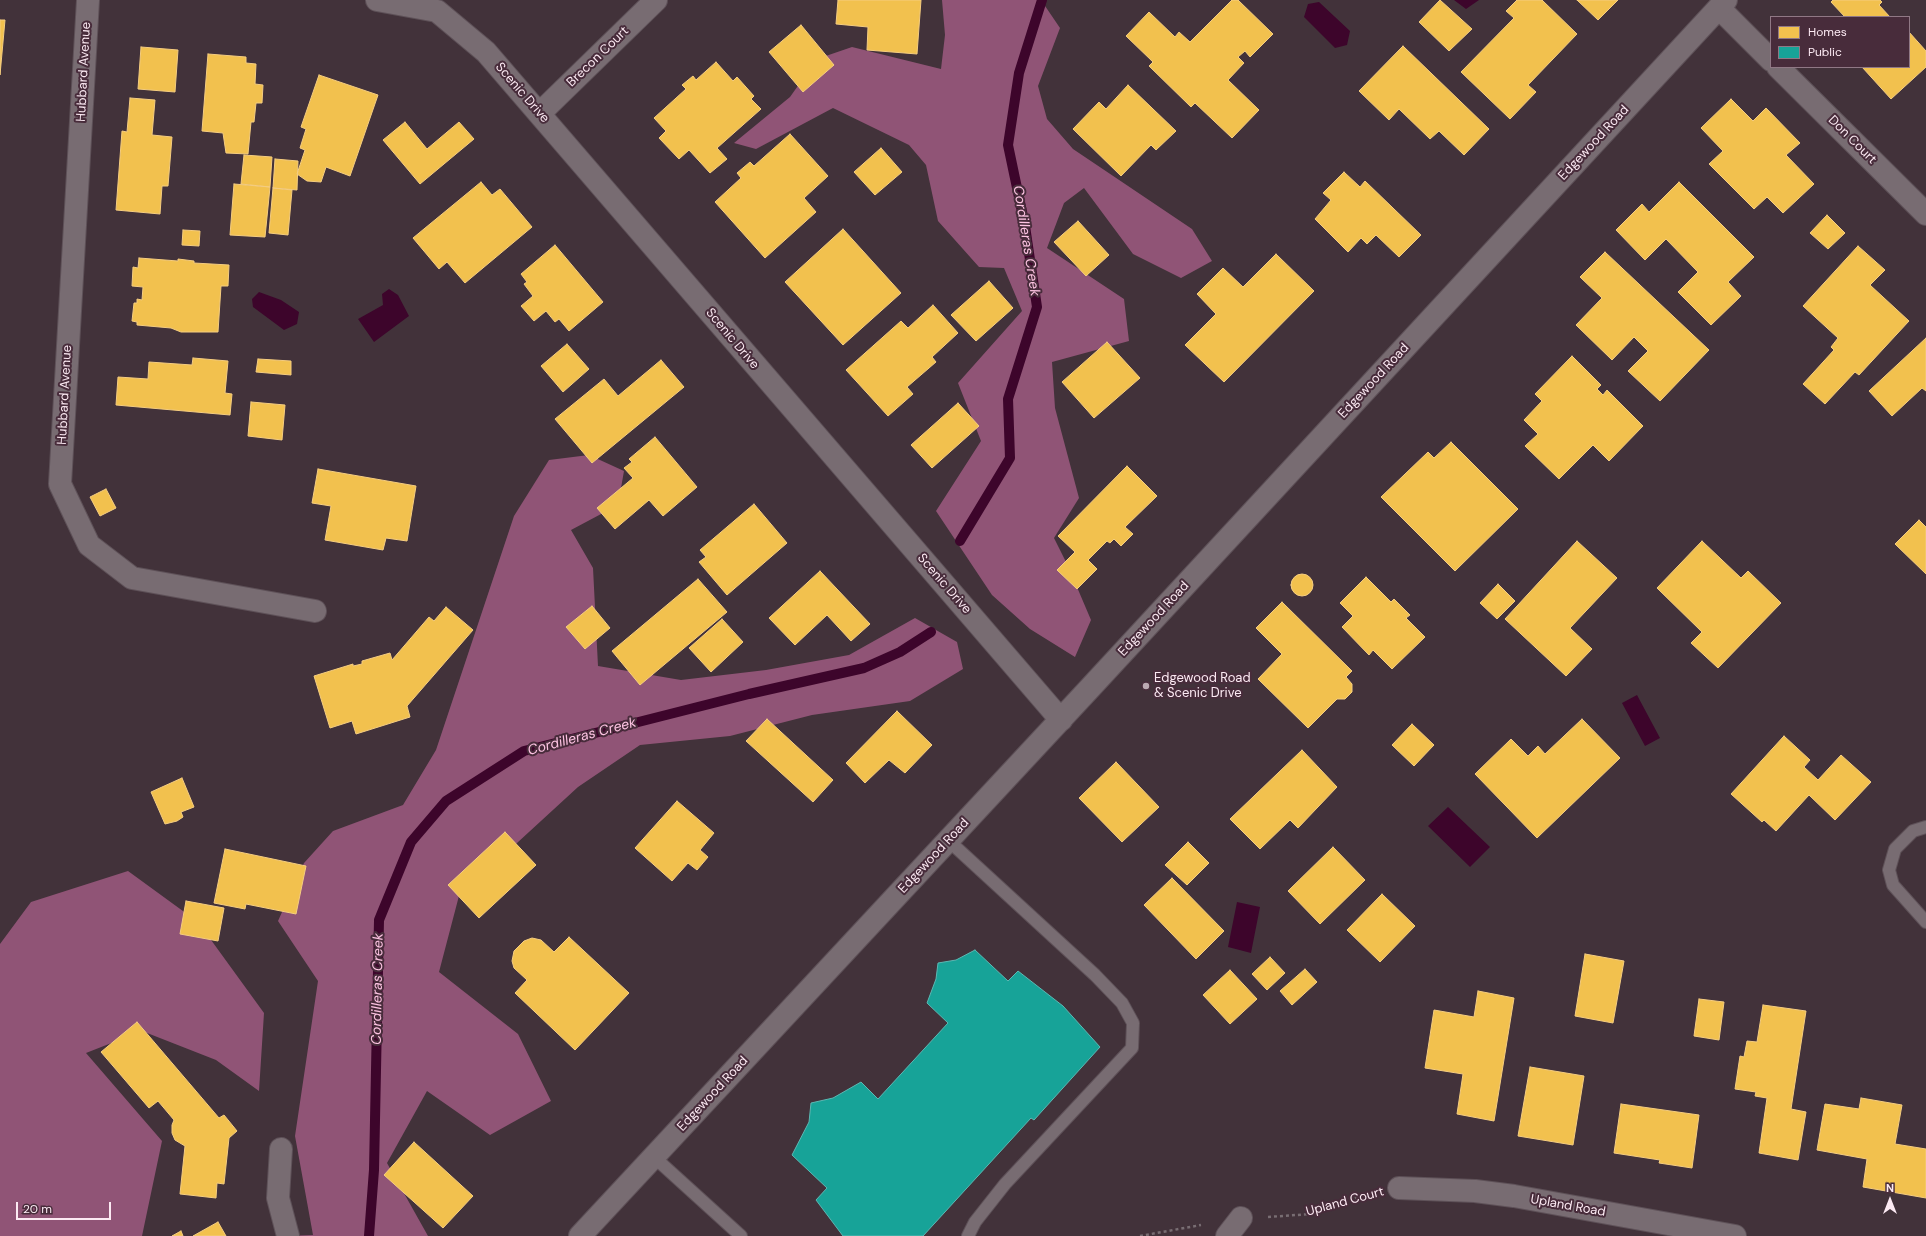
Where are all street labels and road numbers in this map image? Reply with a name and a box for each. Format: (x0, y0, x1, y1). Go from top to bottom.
street label: Hubbard Avenue (74, 22, 94, 122)
street label: Brecon Court (564, 24, 632, 90)
street label: Scenic Drive (492, 60, 552, 126)
street label: Edgewood Road (1555, 102, 1633, 184)
street label: Don Court (1825, 113, 1879, 167)
street label: Scenic Drive (702, 305, 762, 373)
street label: Edgewood Road (1335, 340, 1413, 422)
street label: Hubbard Avenue (55, 345, 75, 445)
street label: Scenic Drive (914, 551, 974, 617)
street label: Edgewood Road (1115, 578, 1193, 660)
street label: Edgewood Road (895, 815, 973, 897)
street label: Edgewood Road (674, 1053, 752, 1135)
street label: Upland Court (1304, 1184, 1386, 1220)
street label: Upland Road (1529, 1192, 1607, 1220)

